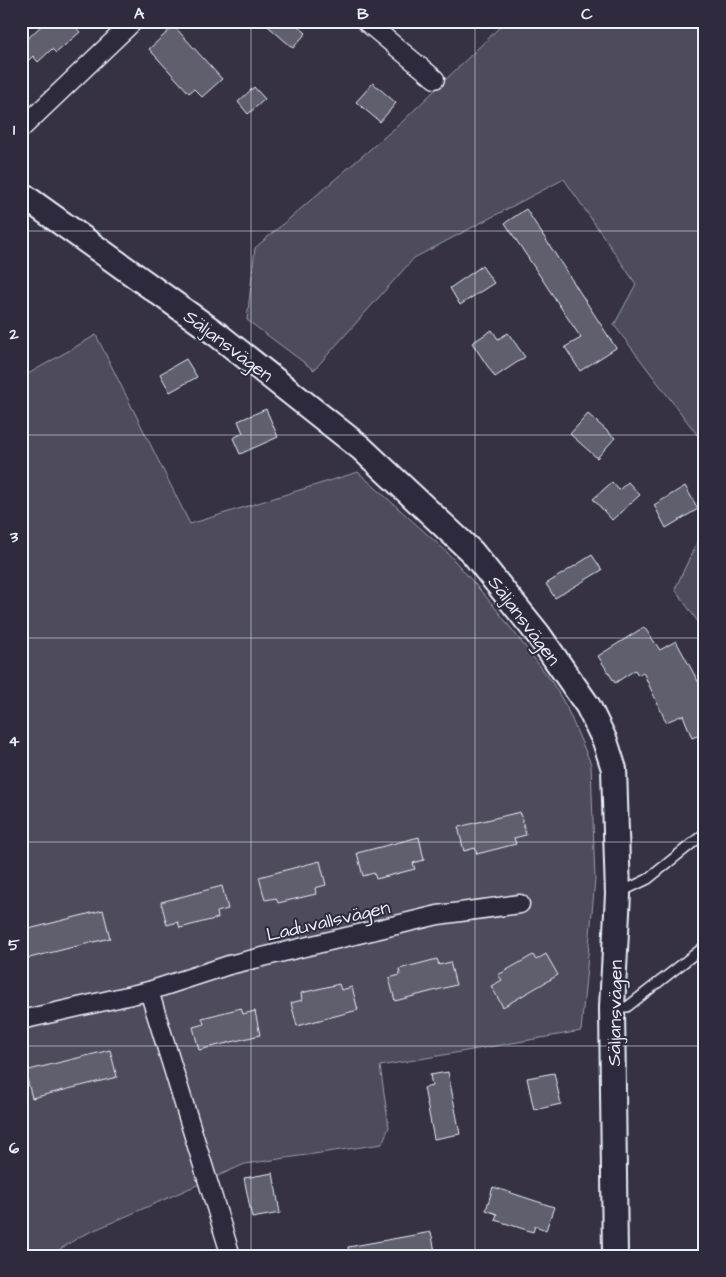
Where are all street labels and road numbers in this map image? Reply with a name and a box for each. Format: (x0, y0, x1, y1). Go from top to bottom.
street label: Säljansvägen (177, 304, 279, 390)
street label: Säljansvägen (480, 570, 566, 672)
street label: Laduvallsvägen (264, 894, 393, 950)
street label: Säljansvägen (601, 960, 631, 1066)

